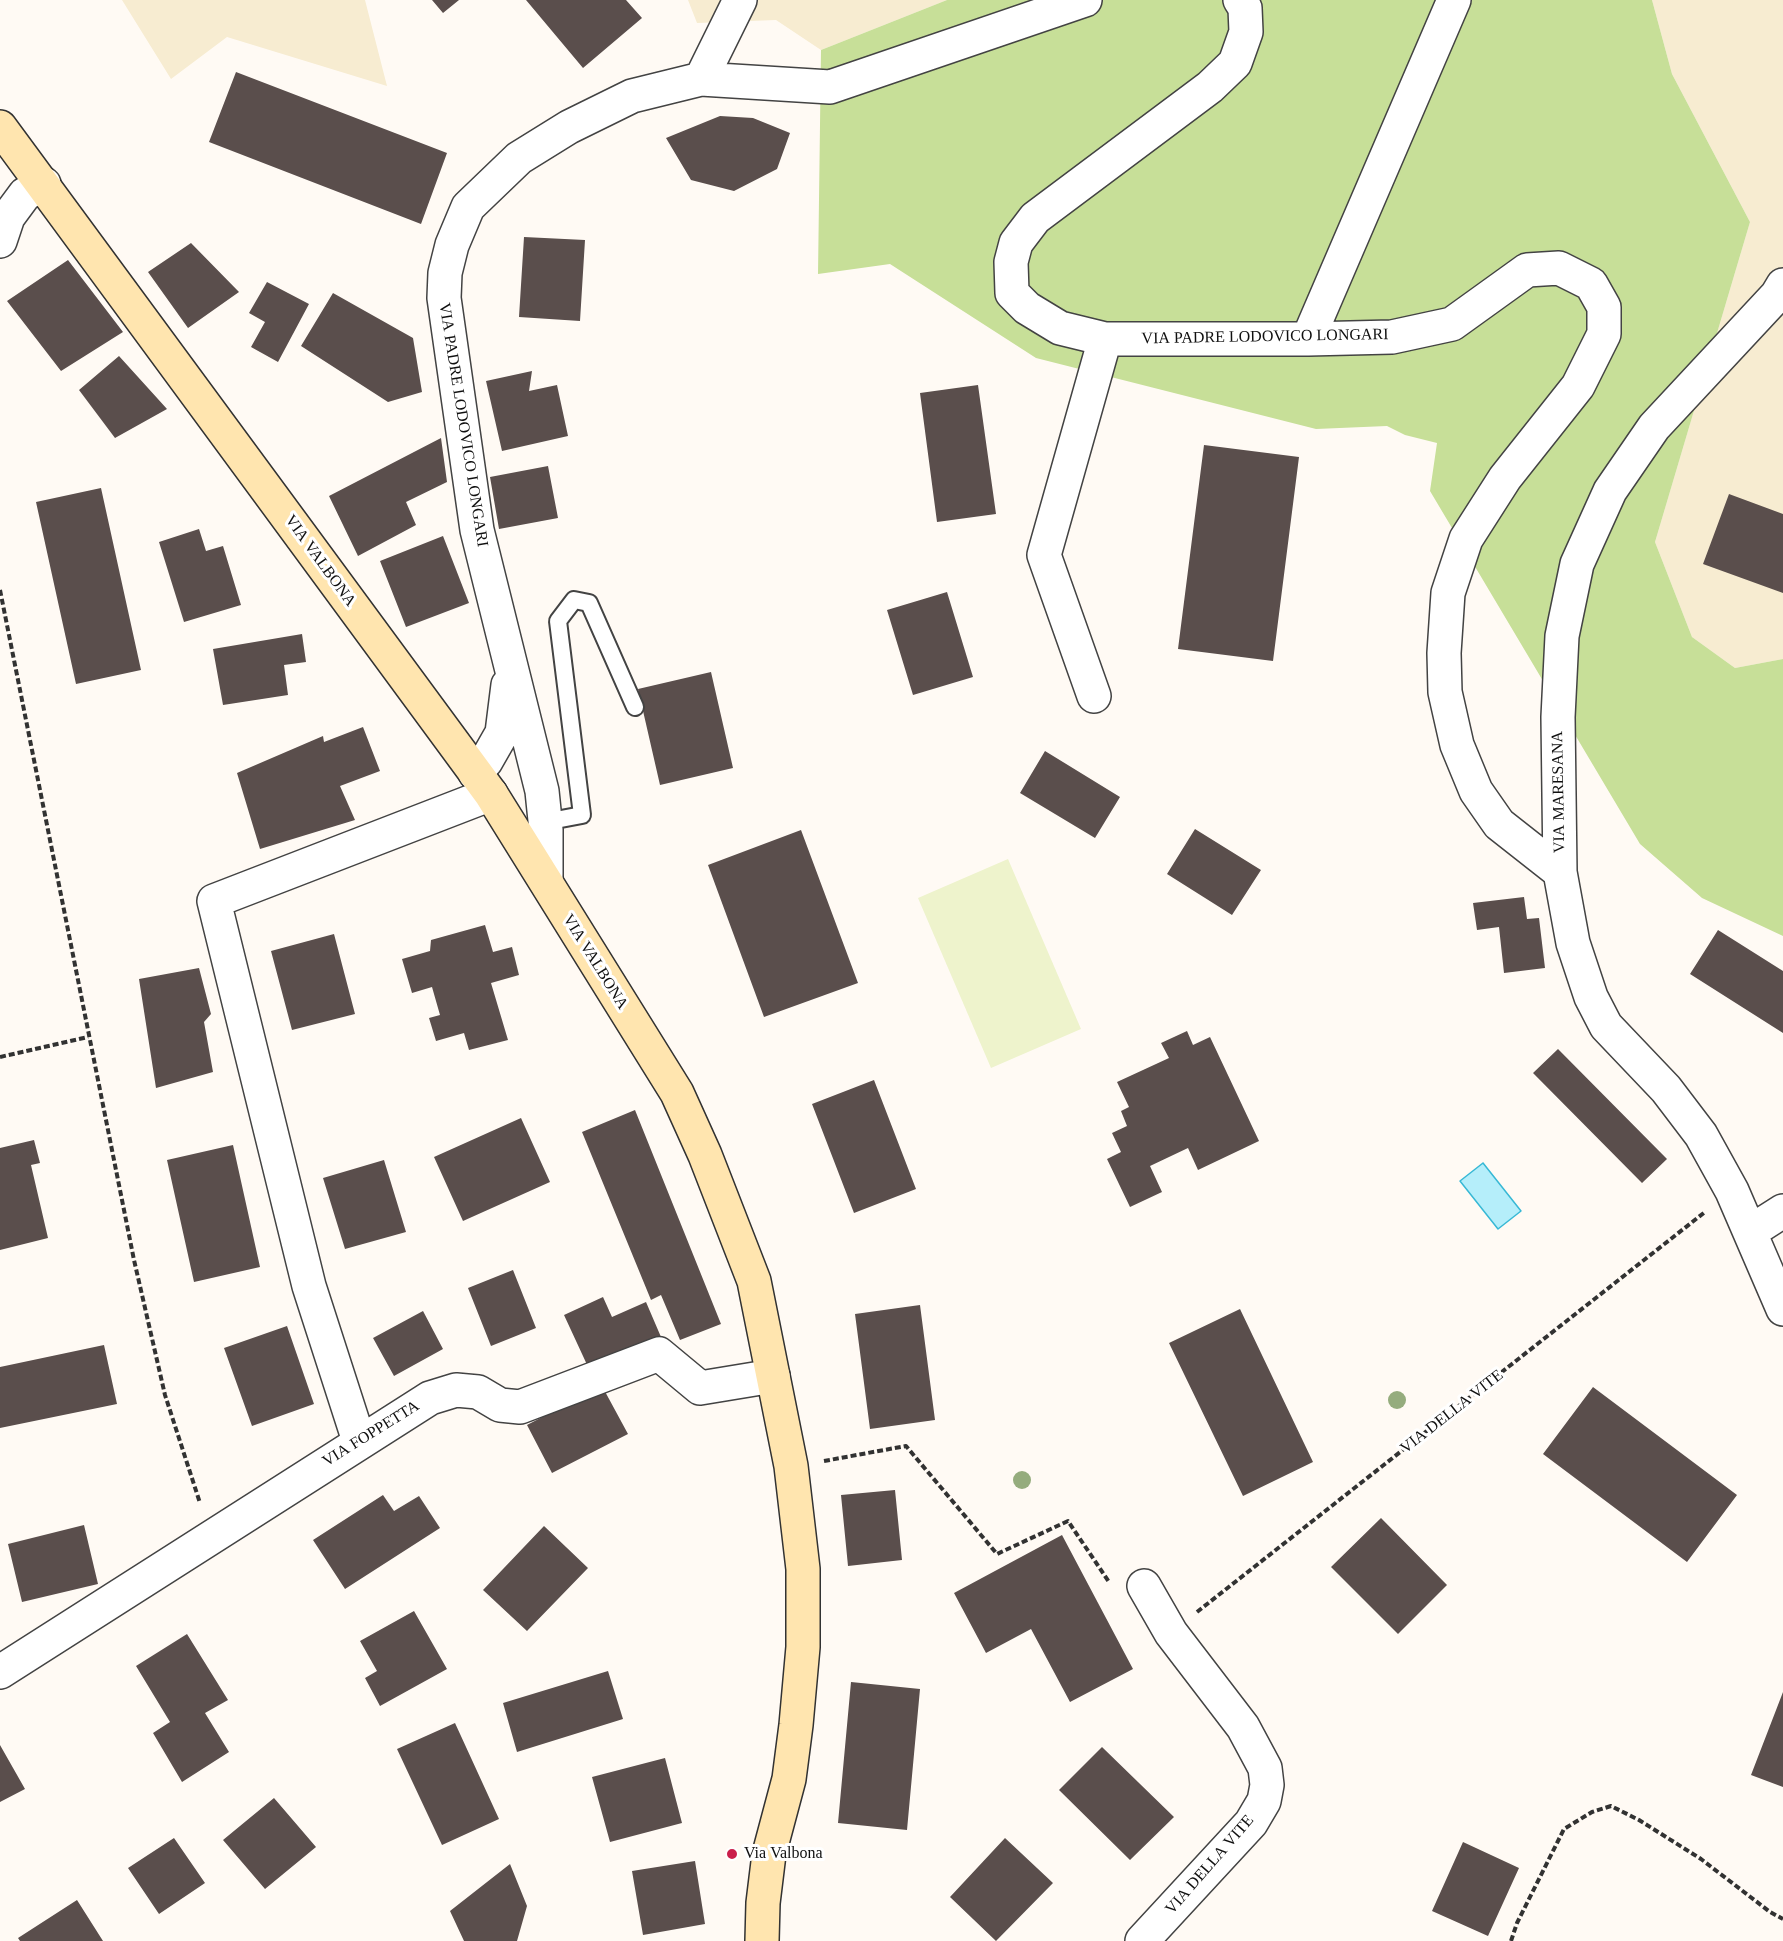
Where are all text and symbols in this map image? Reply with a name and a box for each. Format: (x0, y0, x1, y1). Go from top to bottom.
street label: VIA PADRE LODOVICO LONGARI (434, 302, 492, 548)
street label: VIA PADRE LODOVICO LONGARI (1141, 325, 1389, 349)
street label: VIA VALBONA (280, 511, 360, 611)
street label: VIA MARESANA (1548, 731, 1570, 853)
street label: VIA VALBONA (558, 911, 632, 1013)
street label: VIA DELLA VITE (1397, 1366, 1507, 1458)
street label: VIA FOPPETTA (319, 1397, 423, 1471)
street label: VIA DELLA VITE (1162, 1811, 1258, 1919)
place label: Via Valbona (744, 1844, 823, 1864)
marker: Via Valbona (725, 1847, 739, 1861)

